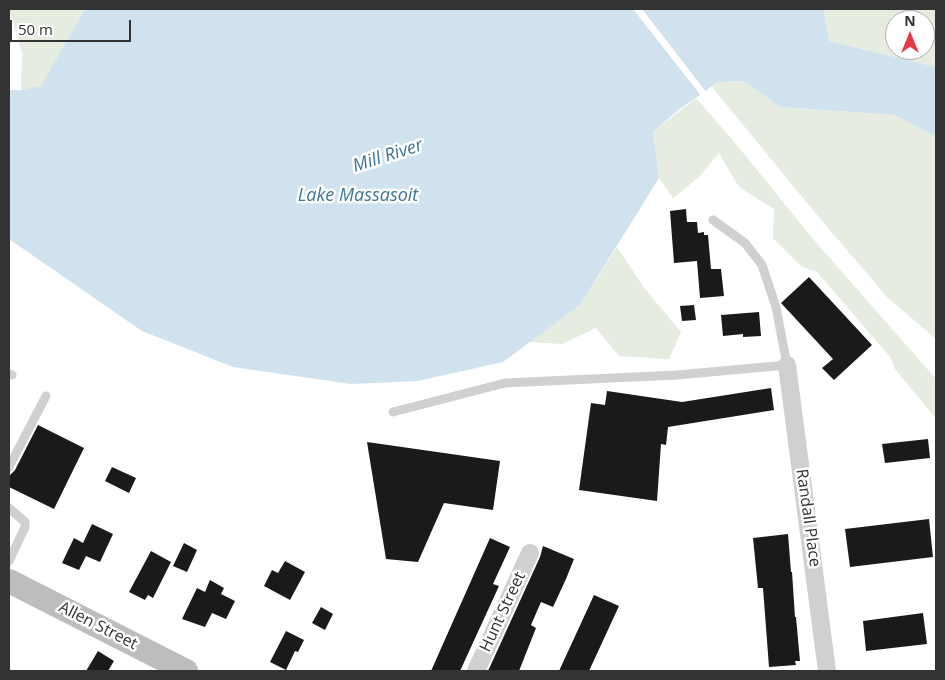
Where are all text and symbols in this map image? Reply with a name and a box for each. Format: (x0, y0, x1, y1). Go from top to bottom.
scale bar (12, 10, 134, 42)
north arrow (885, 10, 935, 60)
text: N (904, 11, 916, 30)
text: 50 m (18, 19, 53, 39)
water label: Mill River (350, 135, 426, 177)
water label: Lake Massasoit (298, 185, 418, 207)
street label: Randall Place (792, 468, 824, 568)
street label: Hunt Street (476, 569, 530, 655)
street label: Allen Street (55, 598, 141, 654)

